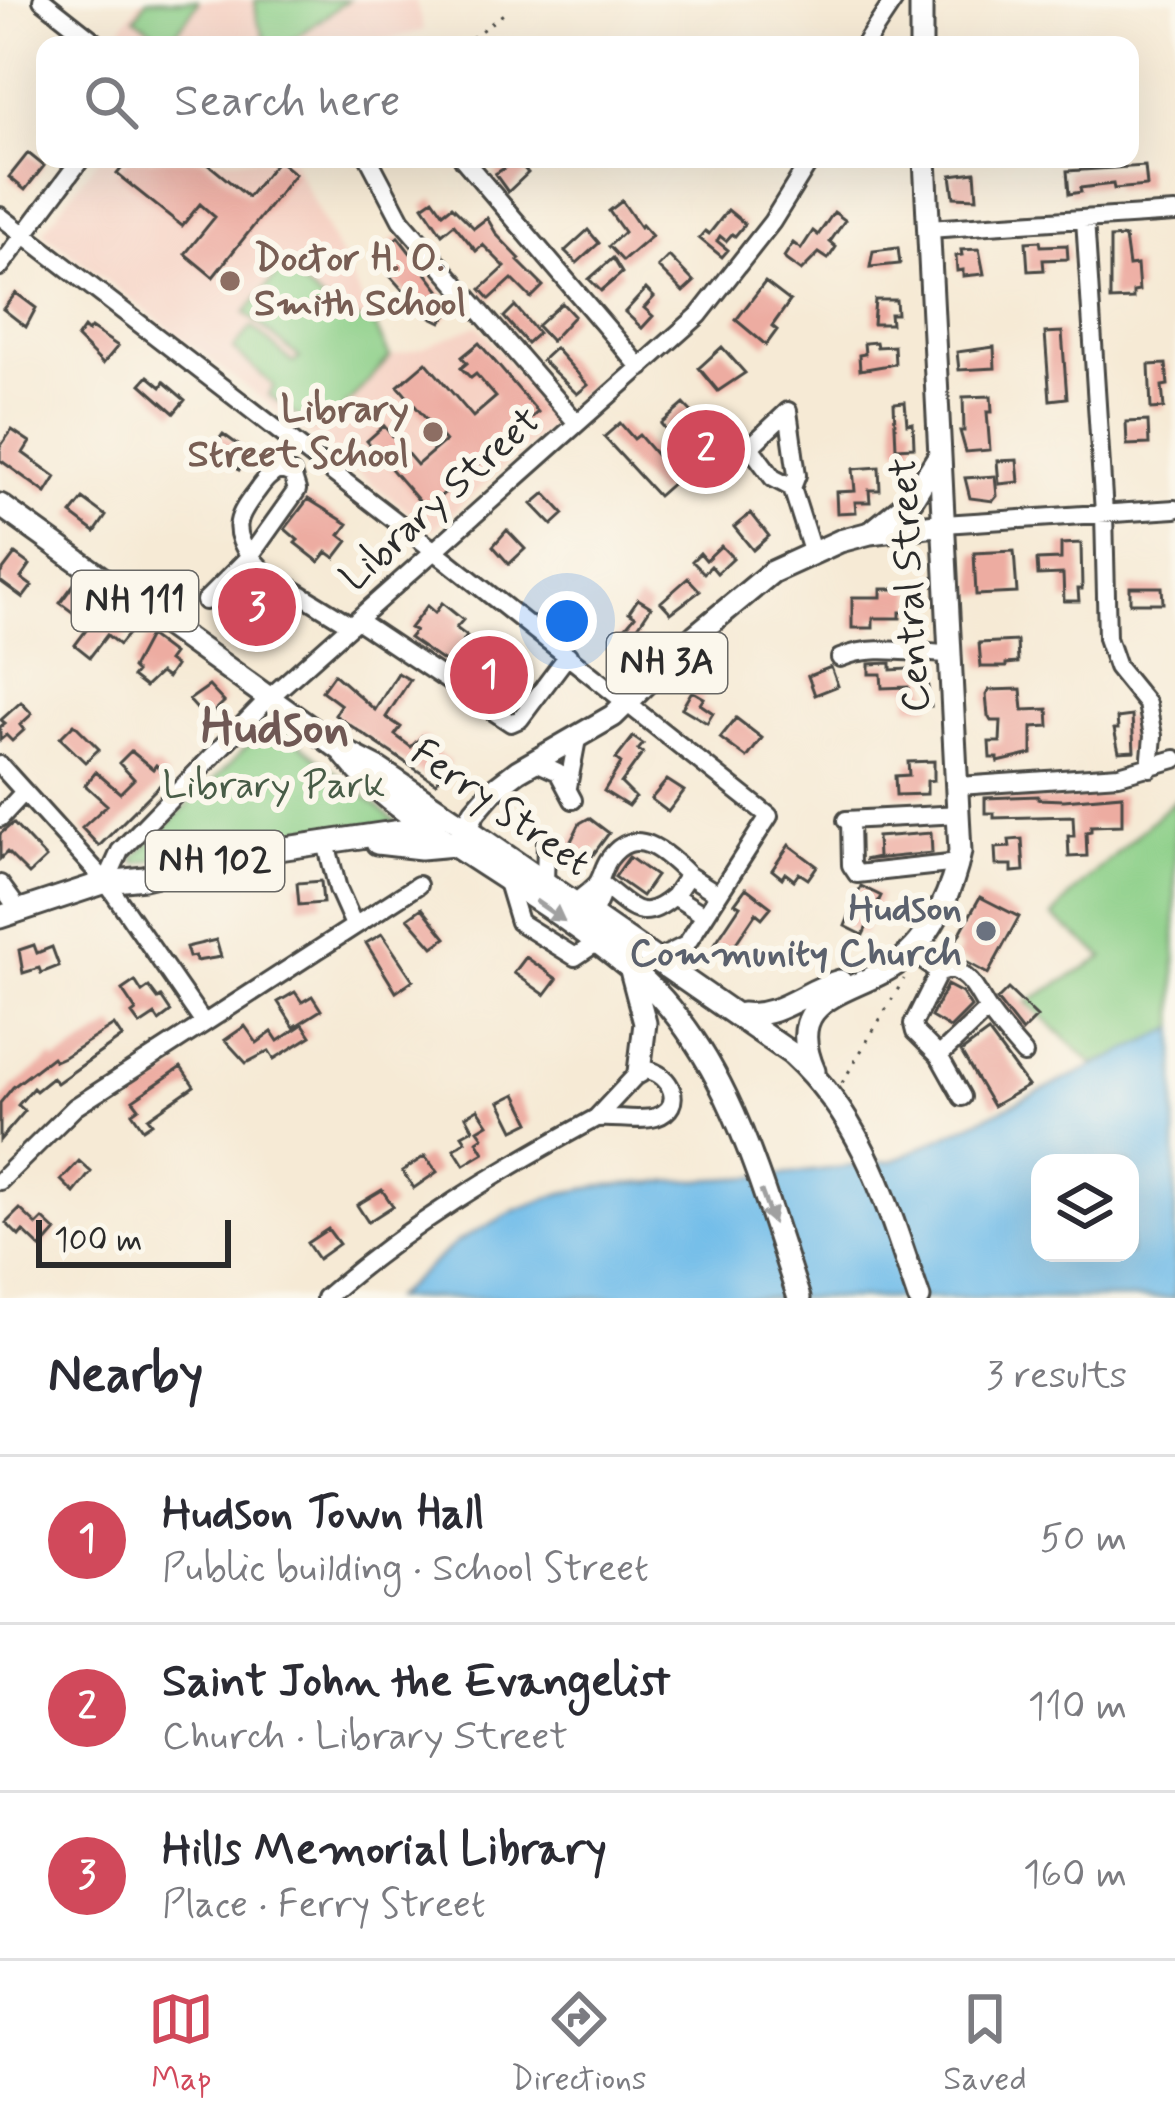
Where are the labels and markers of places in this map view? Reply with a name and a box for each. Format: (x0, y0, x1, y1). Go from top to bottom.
place label: Doctor H. O. Smith School (254, 234, 466, 330)
marker: Doctor H. O. Smith School (217, 268, 243, 294)
place label: Library Street School (187, 385, 409, 481)
pin: 2 (667, 404, 745, 494)
marker: Library Street School (420, 419, 446, 445)
pin: 3 (218, 562, 296, 652)
pin: 1 (450, 630, 528, 720)
place label: Hudson Community Church (629, 884, 962, 980)
marker: Hudson Community Church (973, 918, 999, 944)

